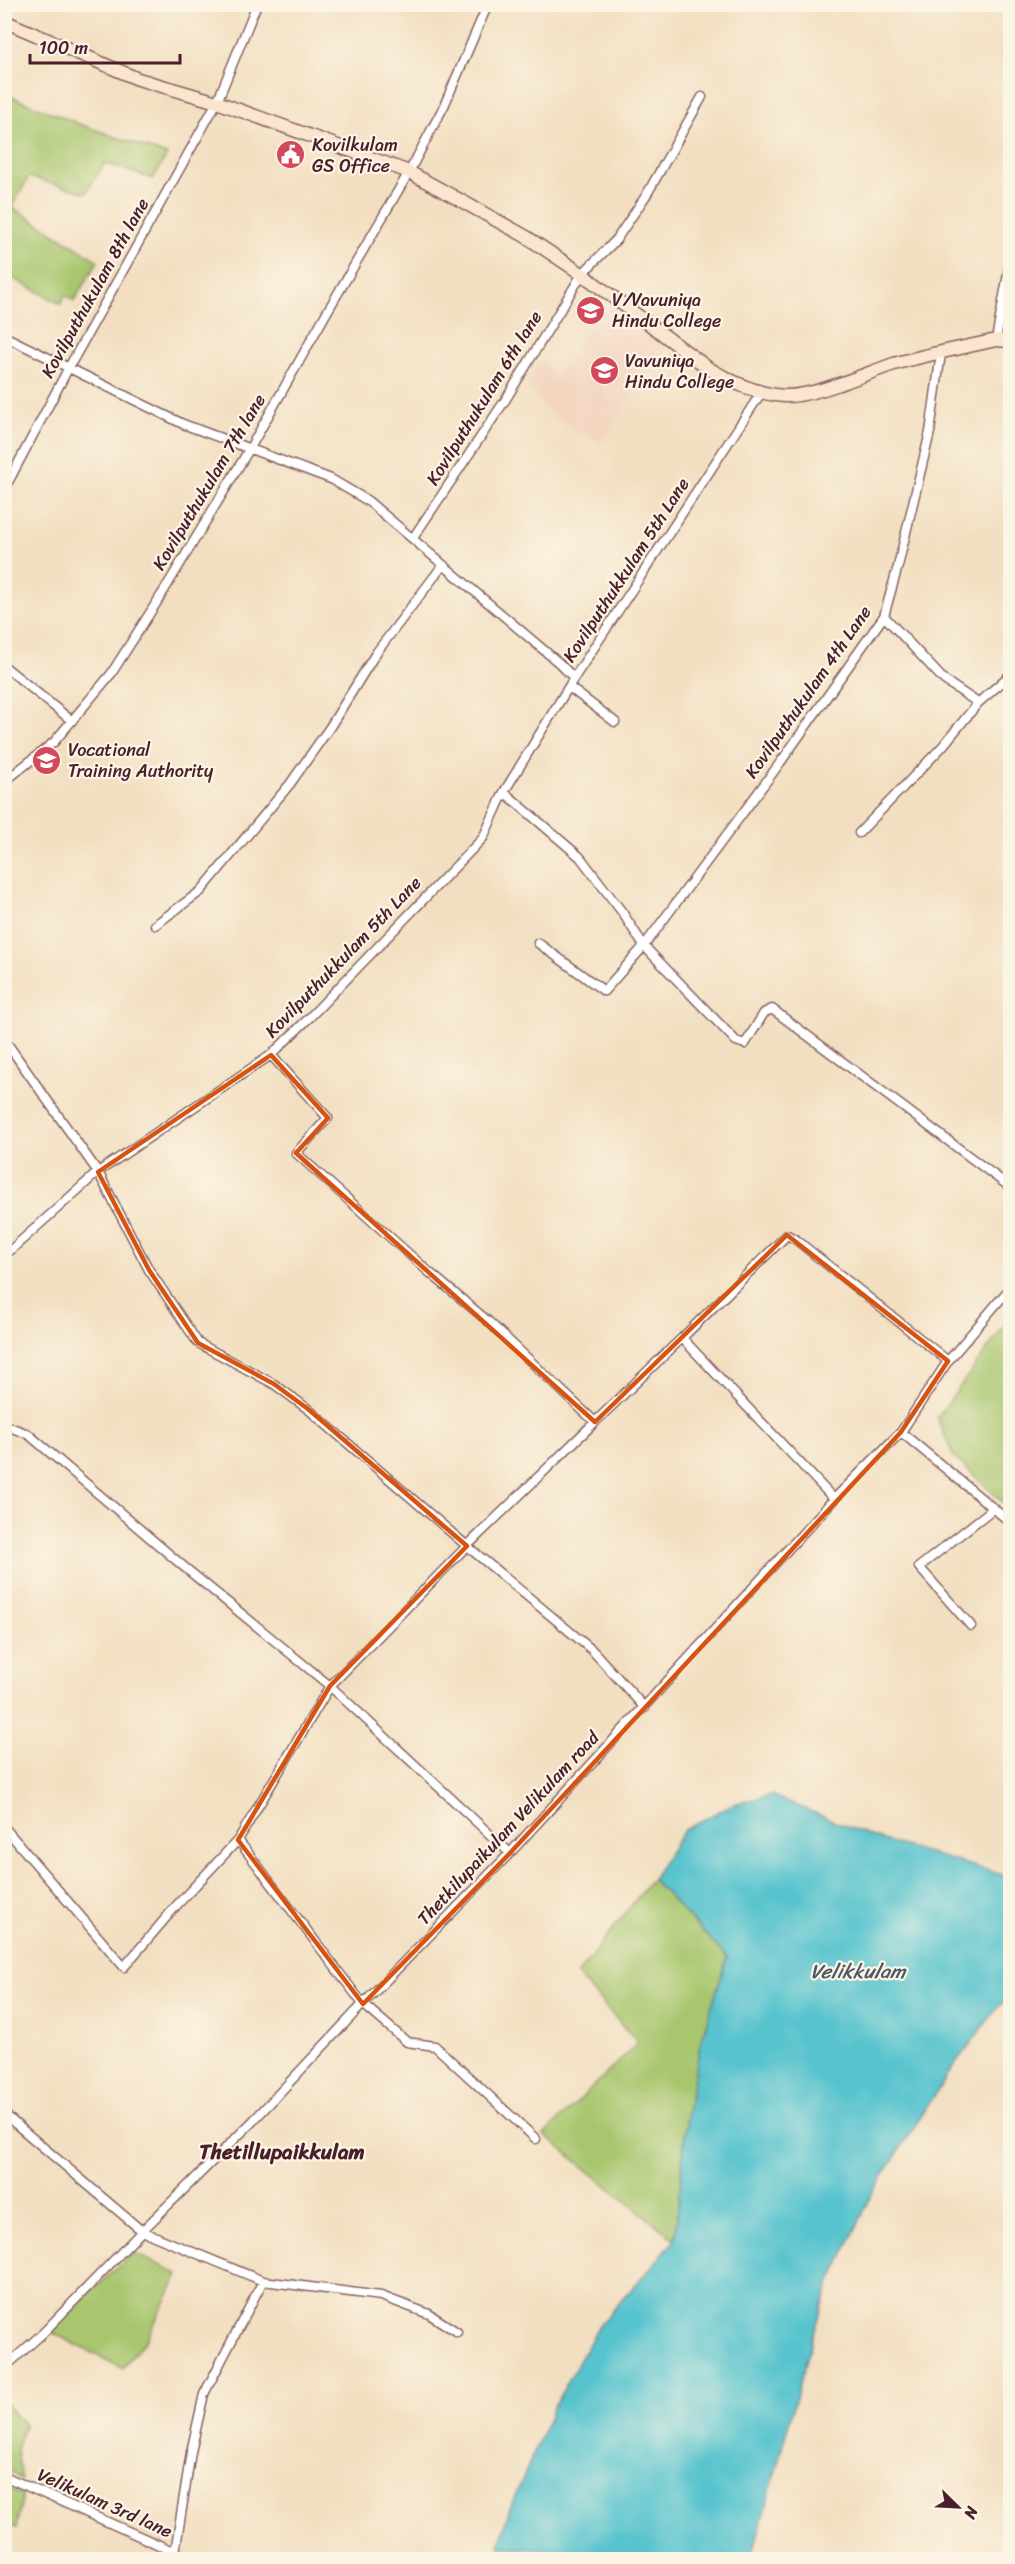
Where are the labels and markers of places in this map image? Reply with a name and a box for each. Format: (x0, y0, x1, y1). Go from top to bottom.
place label: Kovilkulam GS Office (312, 129, 398, 182)
public building icon: Kovilkulam GS Office (275, 139, 307, 171)
place label: V/Vavuniya Hindu College (612, 284, 721, 337)
school or university icon: V/Vavuniya Hindu College (575, 294, 607, 326)
place label: Vavuniya Hindu College (625, 345, 734, 398)
school or university icon: Vavuniya Hindu College (588, 355, 620, 387)
place label: Vocational Training Authority (68, 734, 214, 787)
school or university icon: Vocational Training Authority (31, 744, 63, 776)

